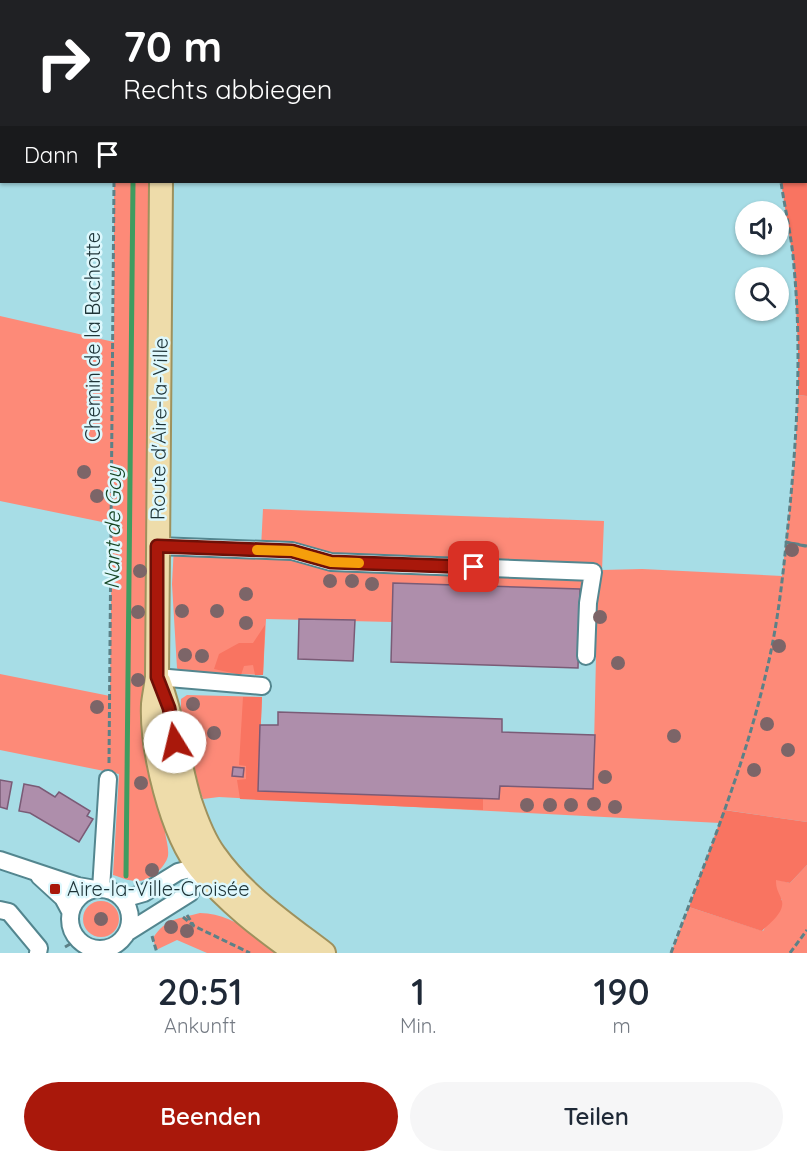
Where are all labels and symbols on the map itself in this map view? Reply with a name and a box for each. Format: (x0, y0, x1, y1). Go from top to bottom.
street label: Chemin de la Bachotte (80, 232, 105, 442)
street label: Route d'Aire-la-Ville (144, 338, 173, 520)
water label: Nant de Goy (98, 465, 126, 589)
pin (448, 541, 499, 592)
position arrow (143, 710, 207, 774)
place label: Aire-la-Ville-Croisée (67, 876, 249, 901)
marker: Aire-la-Ville-Croisée (48, 882, 62, 896)

